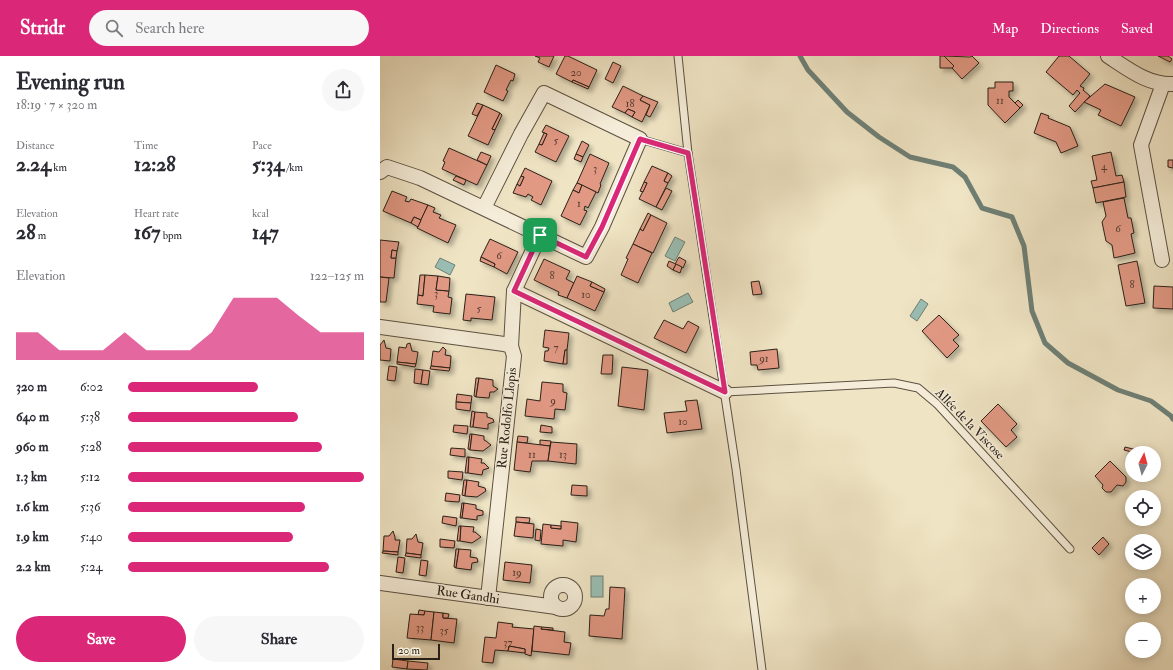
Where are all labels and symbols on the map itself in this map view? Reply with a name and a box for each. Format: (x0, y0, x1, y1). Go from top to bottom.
house number: 20 (570, 66, 582, 79)
house number: 11 (996, 94, 1004, 107)
house number: 18 (625, 97, 635, 110)
house number: 5 (554, 134, 559, 147)
house number: 4 (1101, 160, 1108, 173)
house number: 3 (593, 162, 597, 175)
house number: 1 (577, 197, 581, 210)
pin (523, 218, 557, 252)
house number: 6 (1115, 222, 1122, 235)
house number: 6 (496, 249, 503, 262)
house number: 8 (549, 269, 555, 282)
house number: 8 (1129, 278, 1135, 291)
house number: 3 (434, 287, 438, 300)
house number: 10 (581, 288, 591, 301)
house number: 5 (477, 302, 482, 315)
house number: 7 (553, 341, 559, 354)
house number: 91 (758, 352, 769, 365)
street label: Rue Rodolfo Llopis (494, 366, 521, 470)
street label: Allée de la Viscose (931, 384, 1008, 463)
house number: 9 (549, 394, 556, 407)
house number: 10 (678, 415, 688, 428)
north arrow (1125, 446, 1161, 482)
house number: 11 (528, 448, 536, 461)
house number: 13 (559, 448, 567, 461)
house number: 19 (512, 566, 522, 579)
street label: Rue Gandhi (435, 583, 501, 607)
house number: 33 (416, 621, 424, 634)
house number: 35 (439, 624, 449, 637)
house number: 37 (503, 636, 513, 649)
scale bar (392, 642, 440, 661)

